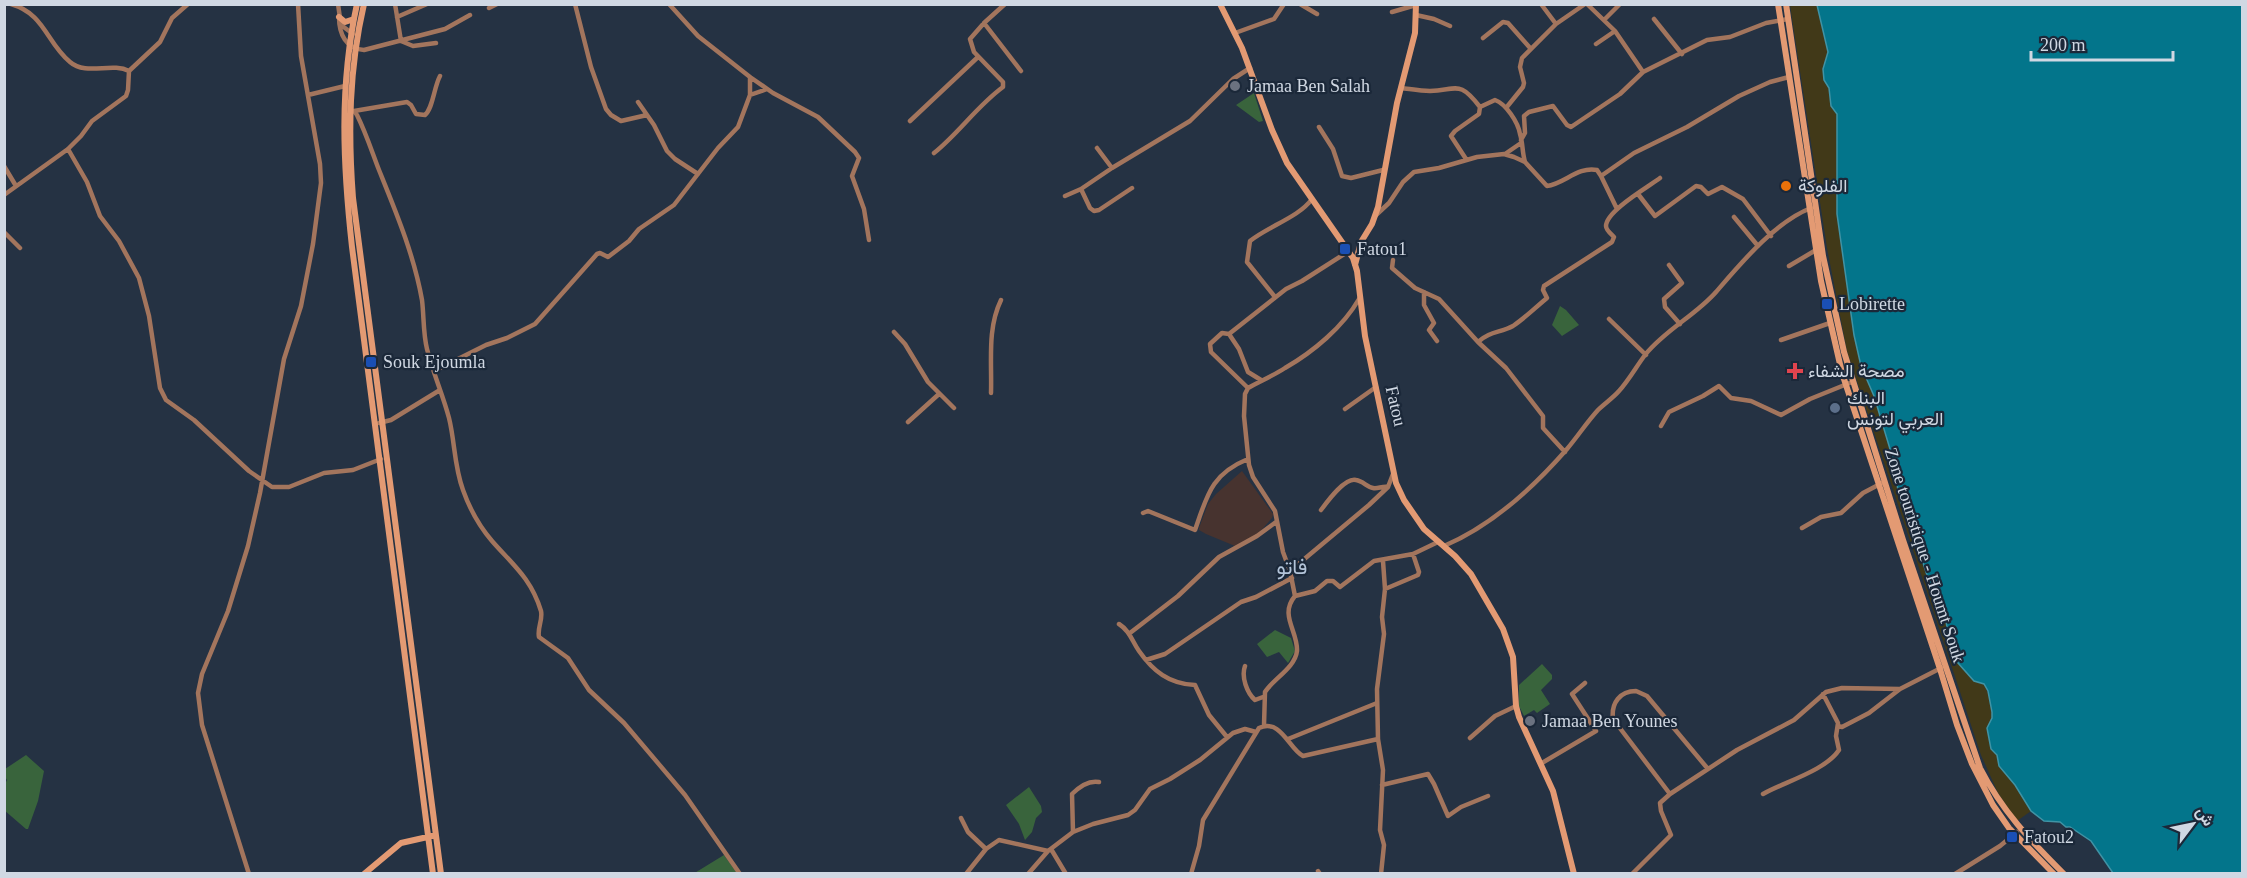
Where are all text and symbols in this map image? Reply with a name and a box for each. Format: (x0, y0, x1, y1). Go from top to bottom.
scale bar (2031, 24, 2174, 62)
text: 200 m (2040, 35, 2086, 55)
place label: Jamaa Ben Salah (1247, 76, 1370, 96)
marker: Jamaa Ben Salah (1228, 79, 1242, 93)
place label: الفلوكة (1798, 176, 1847, 197)
marker: الفلوكة (1779, 179, 1793, 193)
place label: Fatou1 (1357, 239, 1407, 259)
marker: Fatou1 (1338, 242, 1352, 256)
place label: Lobirette (1839, 294, 1905, 314)
marker: Lobirette (1820, 297, 1834, 311)
place label: Souk Ejoumla (383, 352, 486, 372)
marker: Souk Ejoumla (364, 355, 378, 369)
place label: مصحة الشفاء (1808, 361, 1905, 381)
marker: مصحة الشفاء (1786, 362, 1804, 380)
street label: Fatou (1382, 384, 1410, 428)
place label: البنك العربي لتونس (1847, 388, 1943, 434)
marker: البنك العربي لتونس (1828, 401, 1842, 415)
street label: Zone touristique - Houmt Souk (1881, 445, 1969, 665)
district label: فاتو (1277, 555, 1307, 580)
place label: Jamaa Ben Younes (1542, 711, 1678, 731)
marker: Jamaa Ben Younes (1523, 714, 1537, 728)
north arrow (2163, 794, 2223, 854)
text: ش (2192, 804, 2218, 830)
place label: Fatou2 (2024, 827, 2074, 847)
marker: Fatou2 (2005, 830, 2019, 844)

